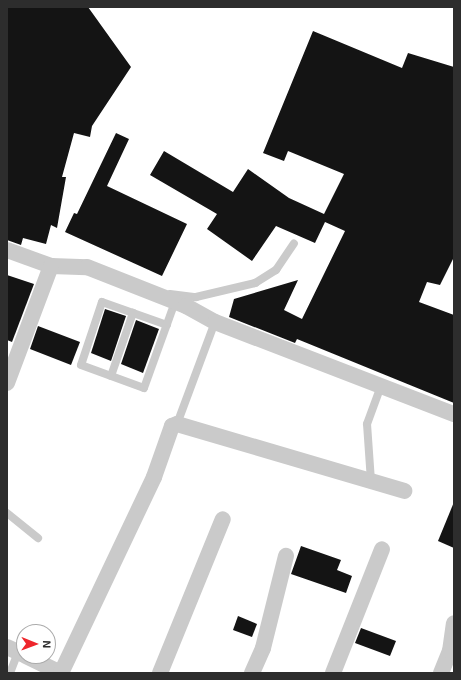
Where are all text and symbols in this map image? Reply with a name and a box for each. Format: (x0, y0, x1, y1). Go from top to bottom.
north arrow (16, 624, 56, 664)
text: N (41, 640, 54, 648)

